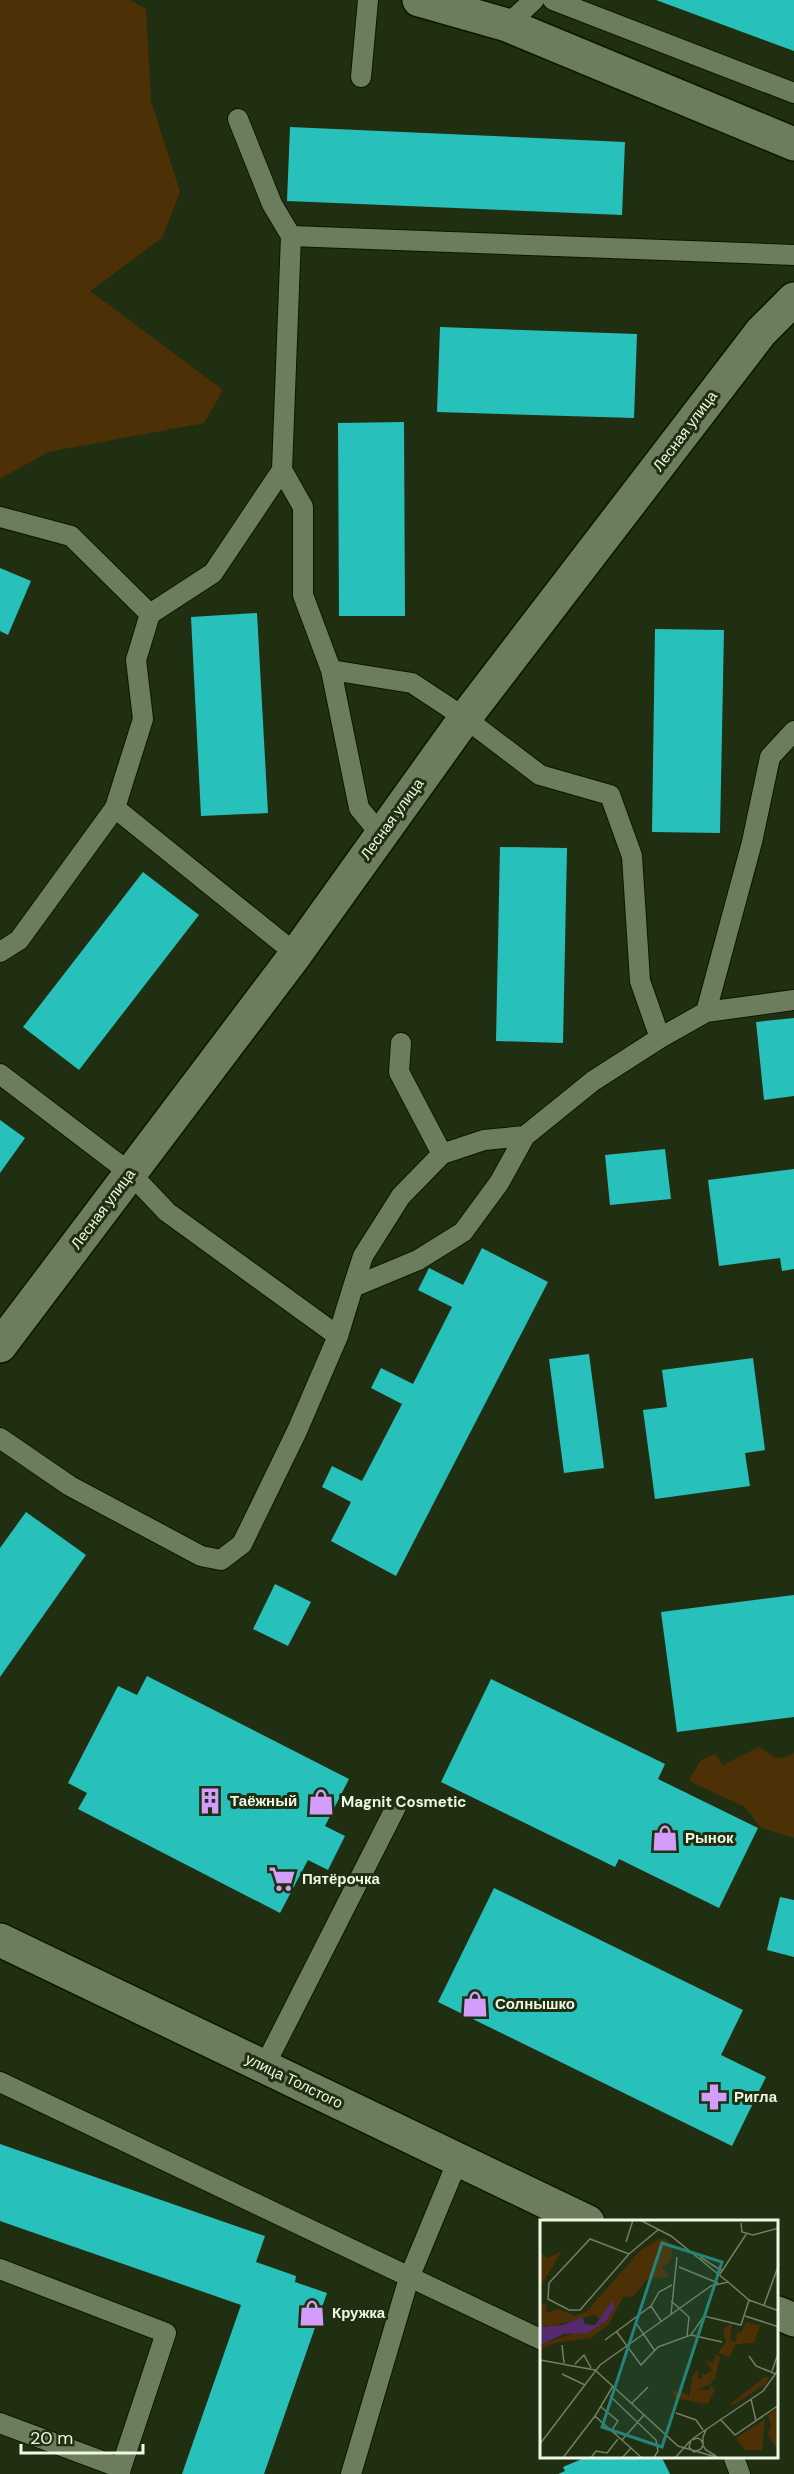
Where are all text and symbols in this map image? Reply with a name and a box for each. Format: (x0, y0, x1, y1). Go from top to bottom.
street label: Лесная улица (648, 386, 722, 475)
street label: Лесная улица (356, 774, 429, 864)
street label: Лесная улица (66, 1164, 140, 1253)
building icon: Таёжный (195, 1786, 225, 1816)
shop icon: Magnit Cosmetic (306, 1787, 336, 1817)
place label: Таёжный (230, 1791, 297, 1811)
place label: Magnit Cosmetic (341, 1792, 466, 1812)
shop icon: Рынок (650, 1823, 680, 1853)
place label: Рынок (685, 1828, 734, 1848)
supermarket icon: Пятёрочка (267, 1864, 297, 1894)
place label: Пятёрочка (302, 1869, 380, 1889)
shop icon: Солнышко (460, 1989, 490, 2019)
place label: Солнышко (495, 1994, 575, 2014)
street label: улица Толстого (242, 2049, 346, 2113)
pharmacy icon: Ригла (699, 2082, 729, 2112)
place label: Ригла (734, 2087, 778, 2107)
inset map (540, 2220, 779, 2459)
shop icon: Кружка (297, 2298, 327, 2328)
place label: Кружка (332, 2303, 386, 2323)
scale bar (21, 2417, 142, 2455)
text: 20 m (30, 2426, 73, 2450)

